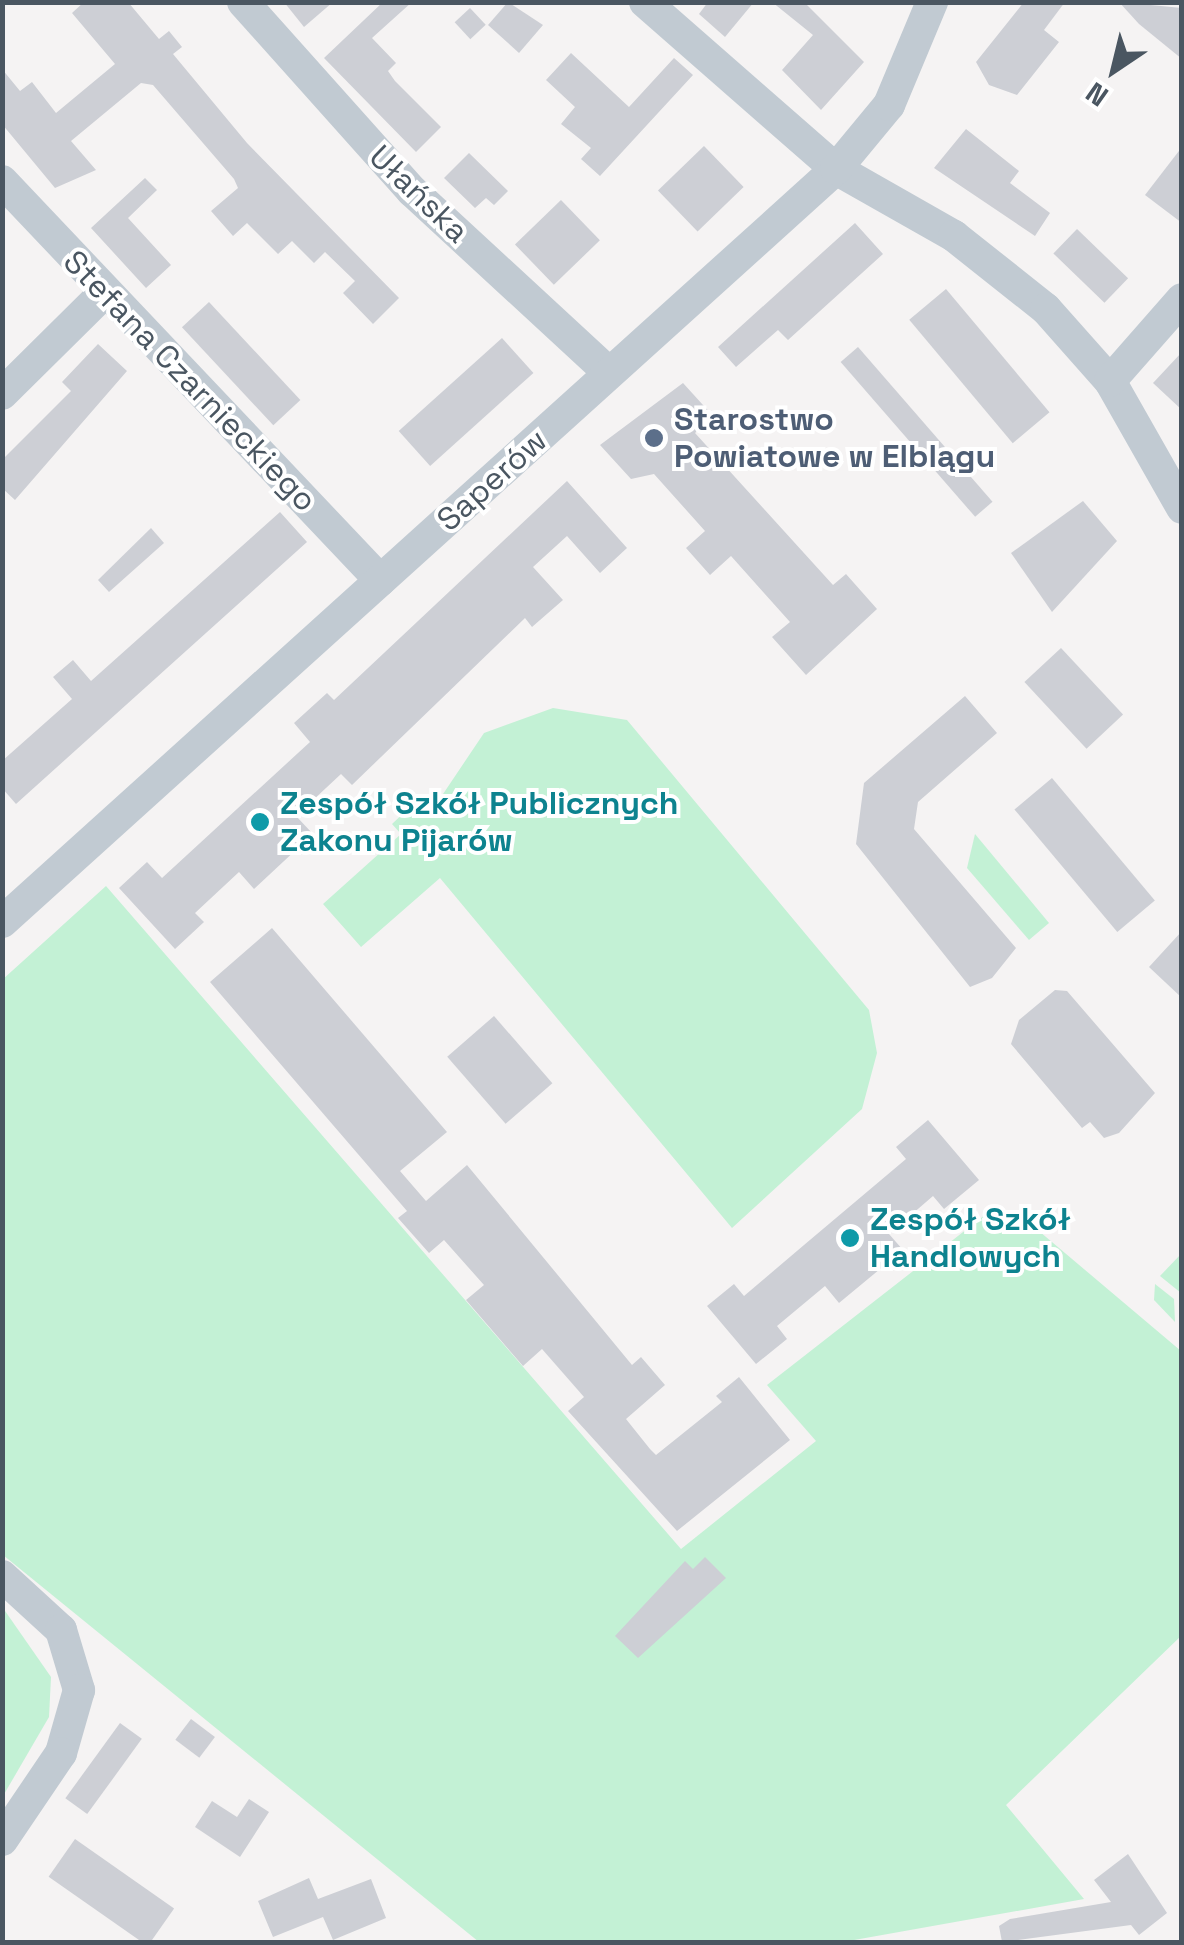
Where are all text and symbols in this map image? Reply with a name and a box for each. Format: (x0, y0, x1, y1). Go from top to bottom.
north arrow (1064, 20, 1164, 120)
text: N (1079, 74, 1115, 115)
street label: Ułańska (361, 137, 477, 251)
street label: Stefana Czarnieckiego (55, 242, 325, 520)
place label: Starostwo Powiatowe w Elblągu (674, 401, 995, 476)
street label: Saperów (429, 421, 555, 539)
marker: Starostwo Powiatowe w Elblągu (643, 427, 665, 449)
place label: Zespół Szkół Publicznych Zakonu Pijarów (280, 785, 678, 860)
marker: Zespół Szkół Publicznych Zakonu Pijarów (249, 811, 271, 833)
place label: Zespół Szkół Handlowych (870, 1201, 1071, 1276)
marker: Zespół Szkół Handlowych (839, 1227, 861, 1249)

